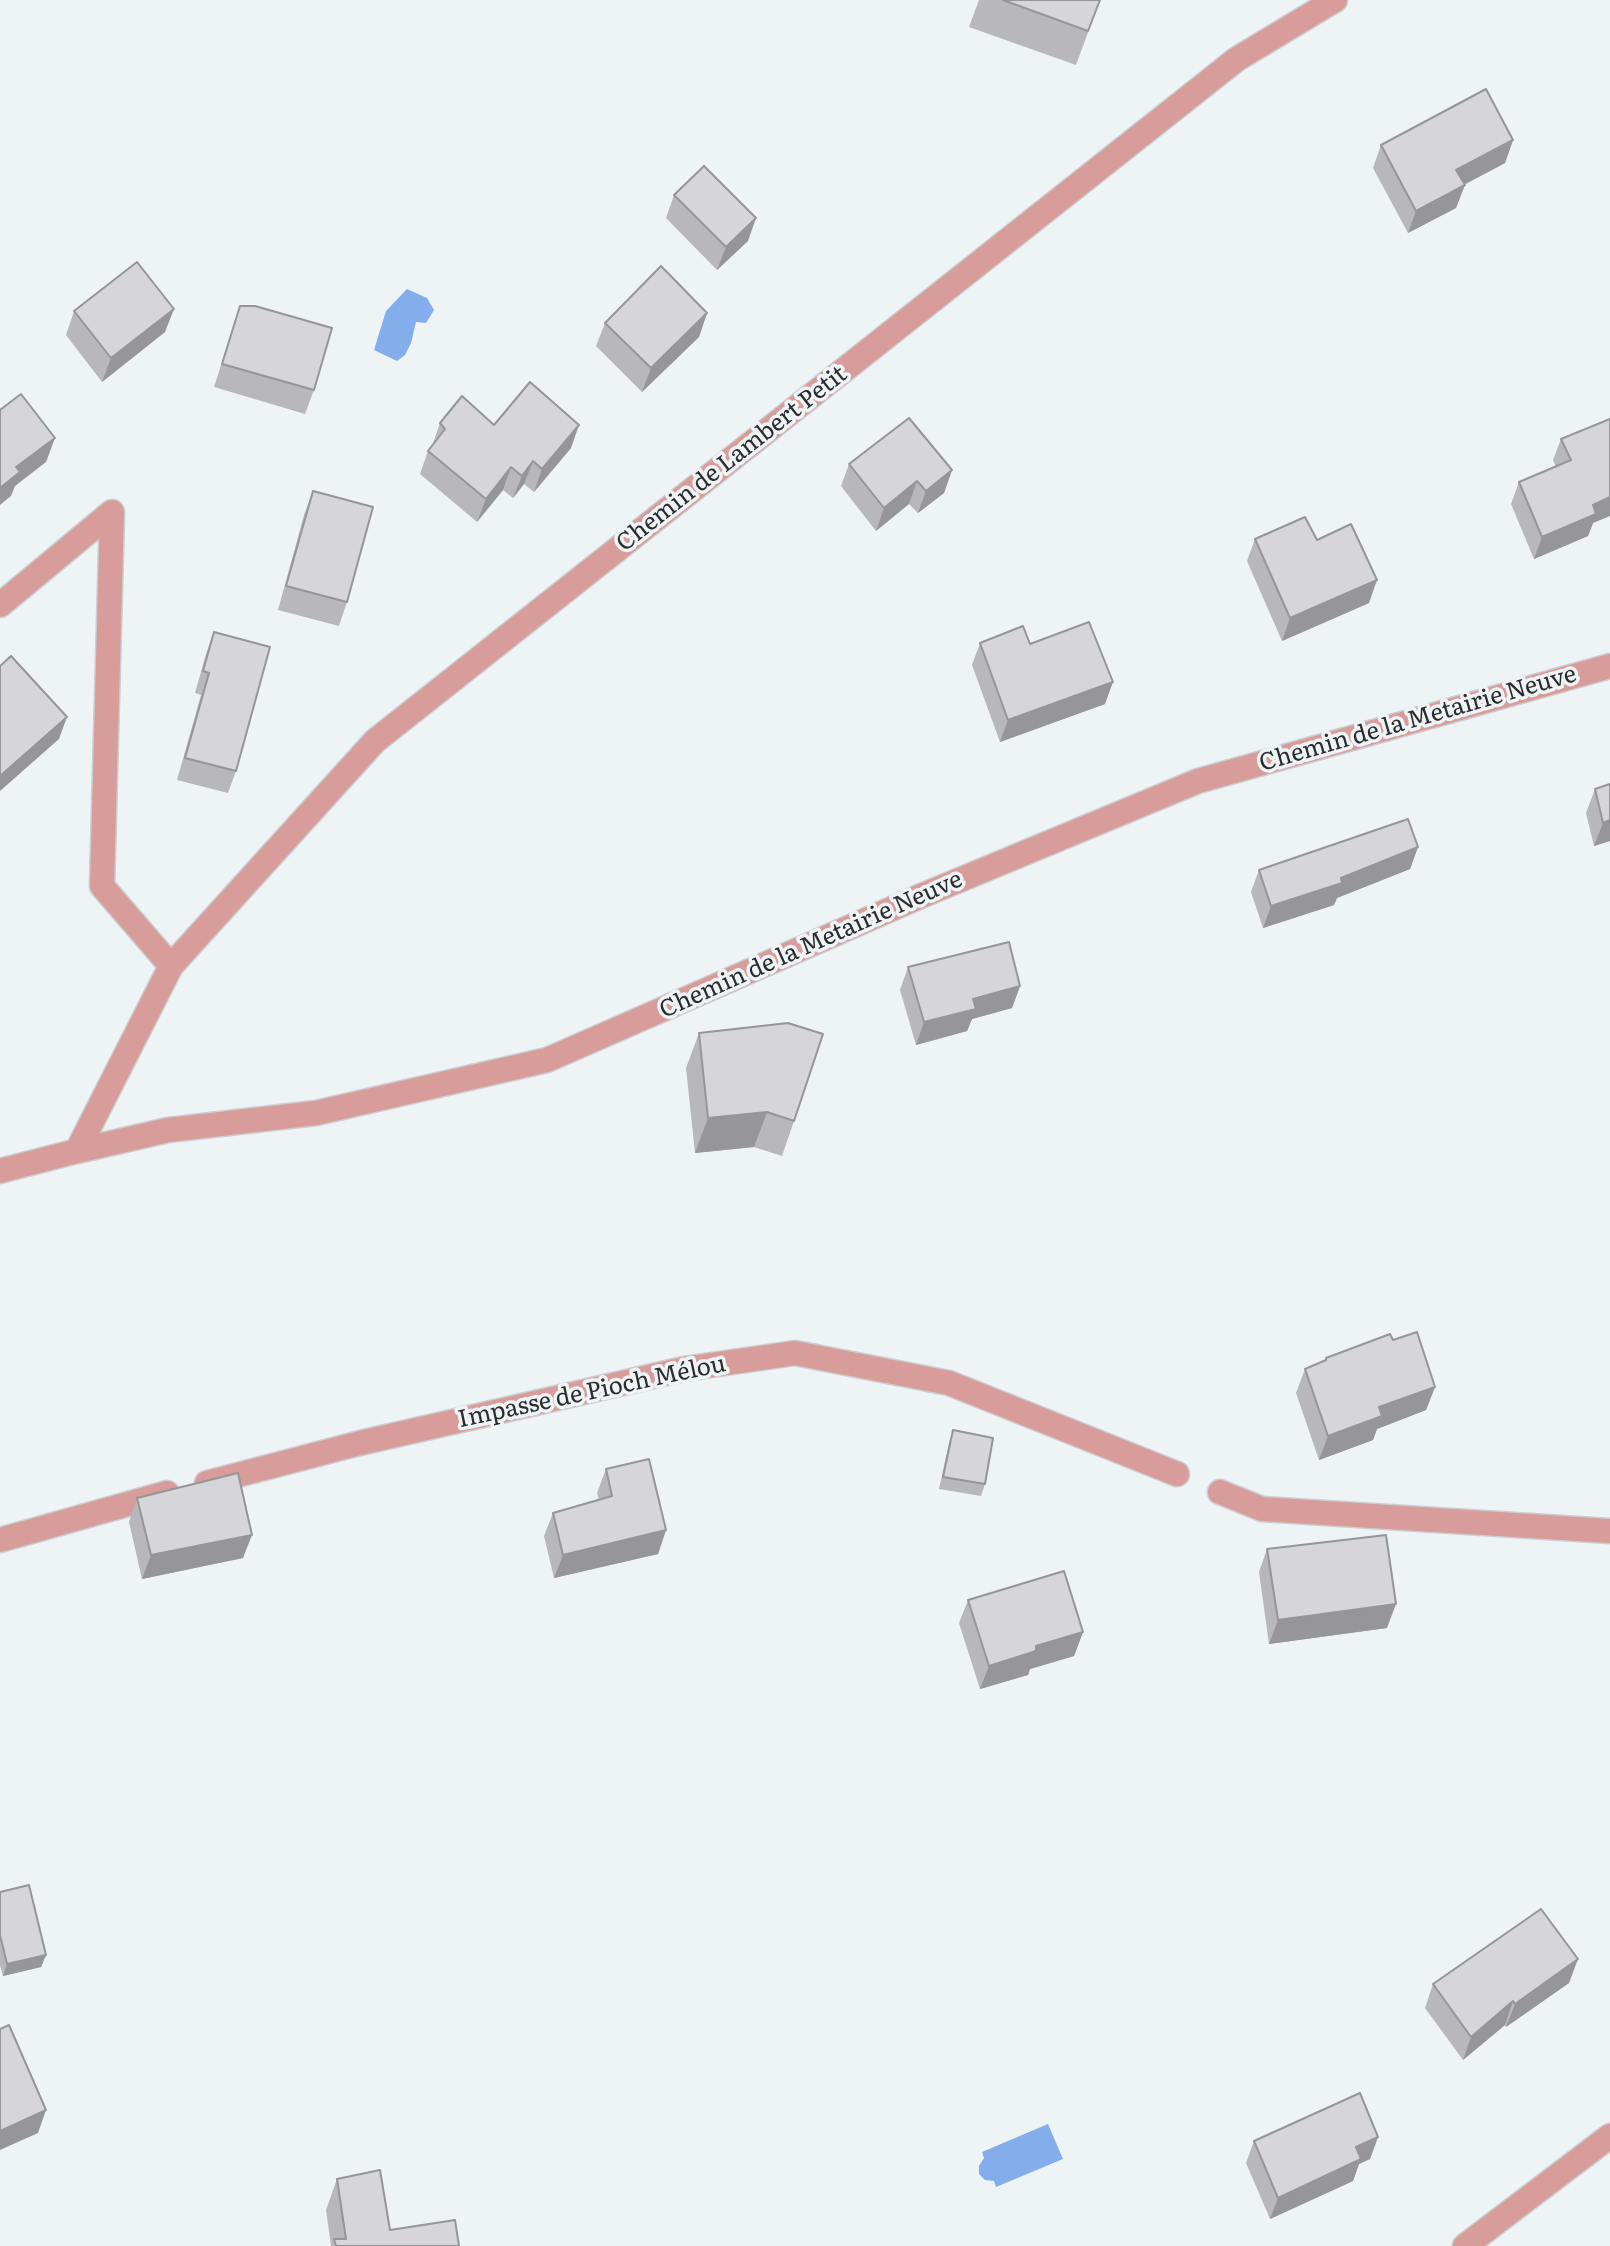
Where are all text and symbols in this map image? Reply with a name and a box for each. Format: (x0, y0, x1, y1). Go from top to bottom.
street label: Chemin de Lambert Petit (611, 360, 853, 558)
street label: Chemin de la Metairie Neuve (1256, 660, 1580, 778)
street label: Chemin de la Metairie Neuve (655, 865, 967, 1025)
street label: Impasse de Pioch Mélou (456, 1350, 728, 1434)

